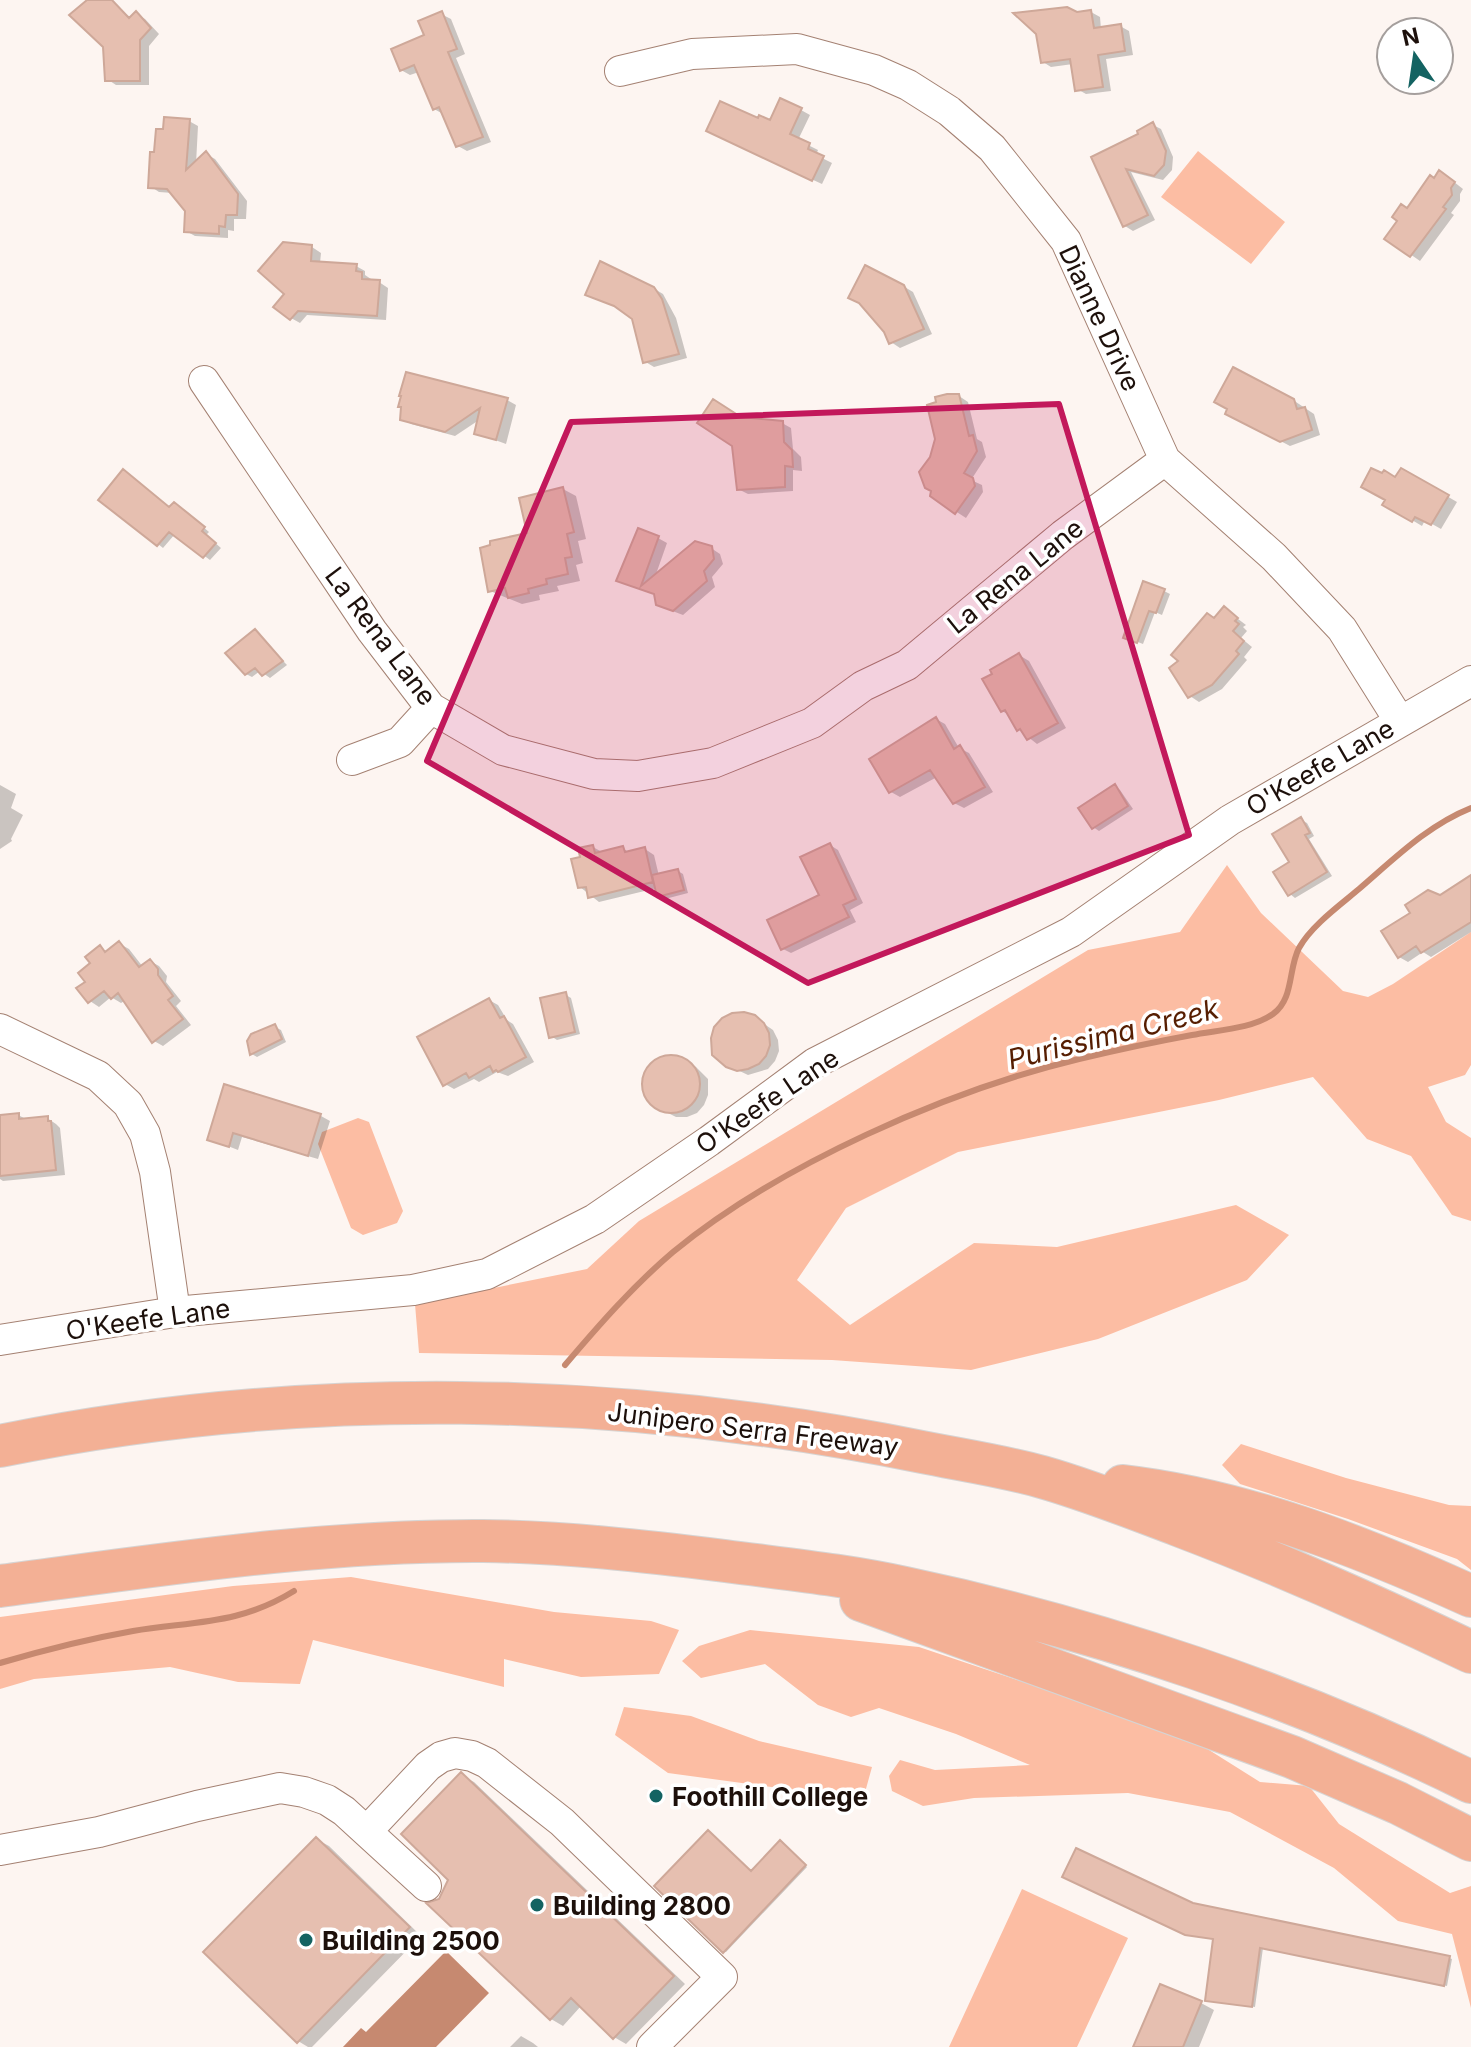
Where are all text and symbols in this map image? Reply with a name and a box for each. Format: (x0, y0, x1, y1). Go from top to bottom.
north arrow (1375, 16, 1455, 96)
text: N (1399, 22, 1422, 51)
street label: Dianne Drive (1053, 240, 1147, 396)
street label: La Rena Lane (941, 512, 1089, 640)
street label: La Rena Lane (319, 561, 443, 711)
street label: O'Keefe Lane (1241, 712, 1399, 822)
water label: Purissima Creek (1004, 991, 1223, 1077)
street label: O'Keefe Lane (690, 1042, 844, 1160)
street label: O'Keefe Lane (64, 1292, 232, 1346)
street label: Junipero Serra Freeway (606, 1396, 900, 1462)
place label: Foothill College (672, 1781, 868, 1812)
marker: Foothill College (647, 1787, 665, 1805)
place label: Building 2800 (553, 1890, 731, 1921)
marker: Building 2800 (528, 1896, 546, 1914)
place label: Building 2500 (322, 1925, 500, 1956)
marker: Building 2500 (297, 1931, 315, 1949)

